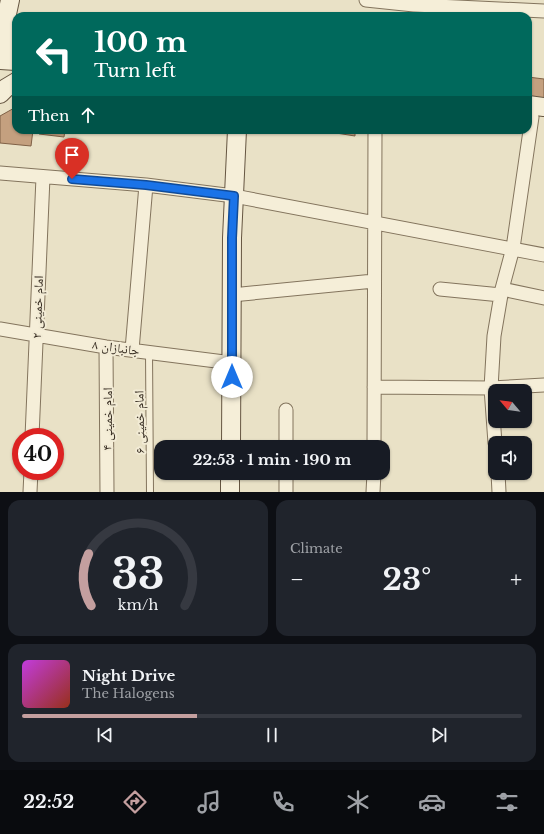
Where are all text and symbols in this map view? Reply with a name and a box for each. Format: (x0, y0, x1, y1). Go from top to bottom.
text: 100 m (94, 25, 187, 60)
icon: left (28, 28, 80, 80)
text: Turn left (94, 60, 176, 82)
icon: ahead (77, 104, 99, 126)
text: Then (28, 106, 69, 125)
pin (55, 138, 89, 179)
icon: arrive (61, 144, 83, 166)
street label: امام خمینی ۲ (28, 275, 47, 339)
street label: جانبازان ۸ (91, 336, 141, 359)
position arrow (211, 356, 253, 398)
north arrow (488, 384, 532, 428)
map controls (488, 384, 532, 480)
street label: امام خمینی ۴ (99, 387, 116, 451)
street label: امام خمینی ۶ (130, 390, 149, 454)
speed limit sign: 40 (12, 428, 64, 480)
button: sound (488, 436, 532, 480)
text: 22:53 · 1 min · 190 m (193, 450, 351, 469)
text: Climate (290, 540, 343, 557)
text: 33 (112, 549, 164, 600)
text: 23° (383, 561, 431, 598)
text: − (290, 566, 304, 593)
text: + (510, 566, 522, 593)
text: km/h (118, 596, 158, 614)
text: Night Drive (82, 666, 175, 685)
text: The Halogens (82, 685, 175, 702)
icon: previous (94, 724, 116, 746)
icon: pause (261, 724, 283, 746)
icon: next (428, 724, 450, 746)
icon: directions (121, 788, 149, 816)
icon: music (195, 788, 223, 816)
icon: phone (269, 788, 297, 816)
icon: climate (344, 788, 372, 816)
icon: car (418, 788, 446, 816)
icon: filters (493, 788, 521, 816)
text: 22:52 (23, 791, 74, 813)

